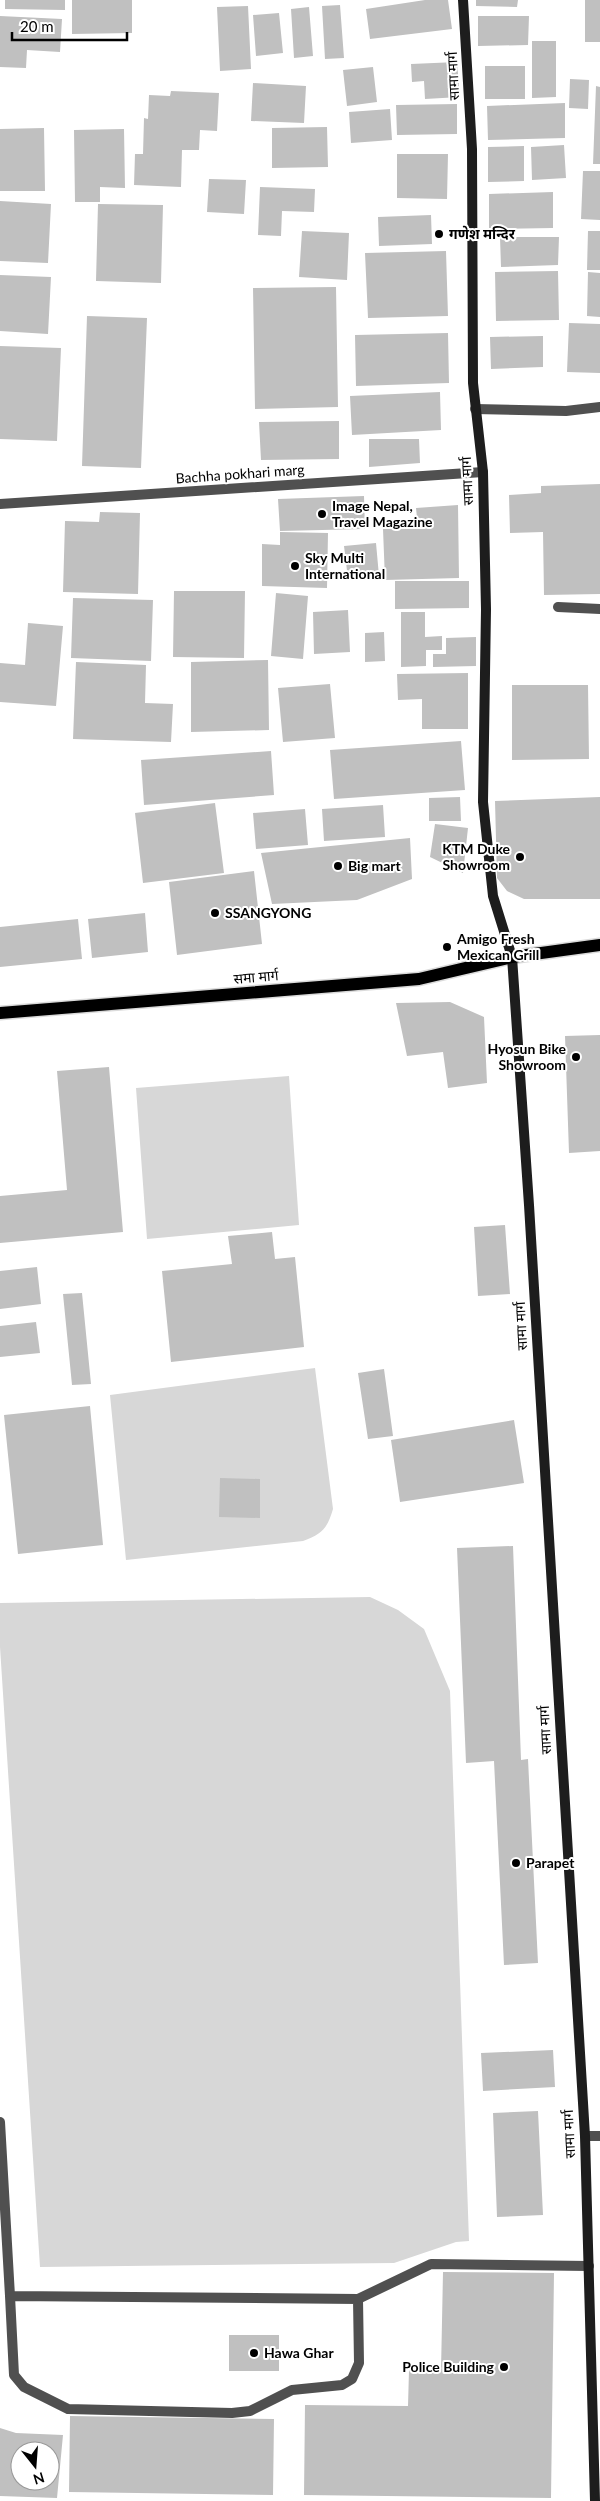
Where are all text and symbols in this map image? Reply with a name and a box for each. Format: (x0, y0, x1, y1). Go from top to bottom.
scale bar (12, 10, 128, 42)
text: 20 m (20, 17, 54, 35)
street label: सामा मार्ग (443, 50, 462, 101)
place label: गणेश मन्दिर (449, 225, 516, 242)
marker: गणेश मन्दिर (433, 228, 445, 240)
street label: सामा मार्ग (457, 455, 476, 506)
street label: Bachha pokhari marg (175, 461, 305, 486)
place label: Image Nepal, Travel Magazine (332, 497, 433, 530)
marker: Image Nepal, Travel Magazine (316, 508, 328, 520)
place label: Sky Multi International (305, 549, 385, 582)
marker: Sky Multi International (289, 560, 301, 572)
place label: KTM Duke Showroom (442, 840, 511, 873)
marker: KTM Duke Showroom (514, 851, 526, 863)
place label: Big mart (348, 857, 401, 874)
marker: Big mart (332, 860, 344, 872)
place label: SSANGYONG (225, 904, 311, 921)
marker: SSANGYONG (209, 907, 221, 919)
place label: Amigo Fresh Mexican Grill (456, 930, 539, 963)
marker: Amigo Fresh Mexican Grill (441, 941, 453, 953)
street label: समा मार्ग (233, 966, 280, 987)
place label: Hyosun Bike Showroom (488, 1040, 567, 1073)
marker: Hyosun Bike Showroom (570, 1051, 582, 1063)
street label: सामा मार्ग (511, 1300, 530, 1351)
street label: सामा मार्ग (535, 1704, 554, 1755)
place label: Parapet (526, 1854, 575, 1871)
marker: Parapet (510, 1857, 522, 1869)
street label: सामा मार्ग (559, 2108, 578, 2159)
place label: Hawa Ghar (264, 2344, 334, 2361)
marker: Hawa Ghar (248, 2347, 260, 2359)
place label: Police Building (402, 2358, 495, 2375)
marker: Police Building (498, 2361, 510, 2373)
north arrow (10, 2441, 60, 2491)
text: N (31, 2469, 47, 2489)

